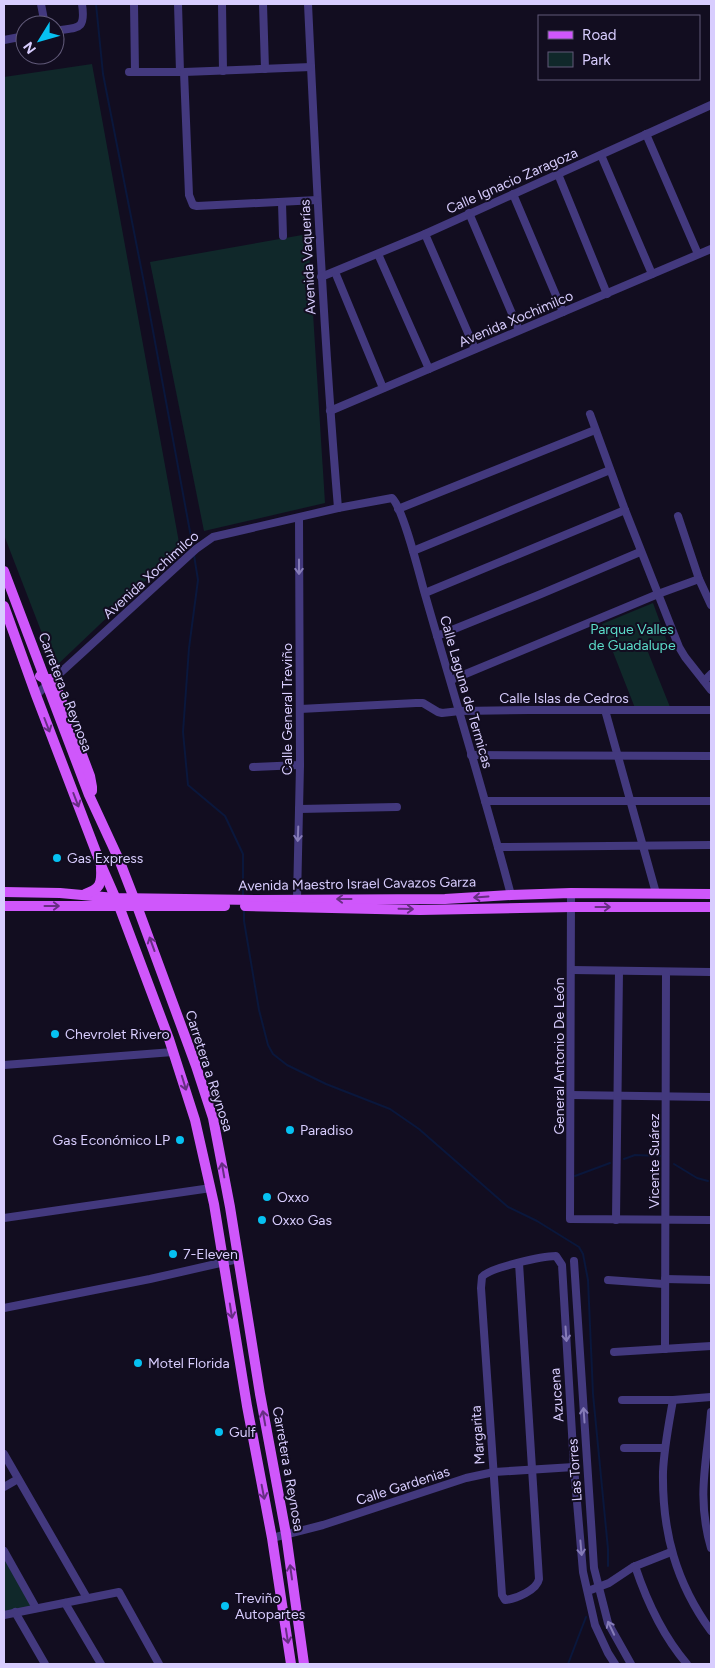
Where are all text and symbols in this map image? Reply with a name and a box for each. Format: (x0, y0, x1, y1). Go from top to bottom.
north arrow (15, 15, 65, 65)
legend (538, 15, 700, 80)
text: Road (582, 26, 617, 44)
text: N (20, 38, 40, 57)
text: Park (582, 51, 611, 69)
street label: Calle Ignacio Zaragoza (444, 144, 580, 218)
street label: Avenida Vaquerías (296, 199, 320, 315)
street label: Avenida Xochimilco (456, 287, 576, 351)
street label: Avenida Xochimilco (100, 528, 202, 622)
one-way arrow (294, 558, 304, 574)
street label: Calle Laguna de Termicas (436, 614, 496, 770)
park label: Parque Valles de Guadalupe (588, 621, 676, 654)
street label: Carretera a Reynosa (34, 630, 96, 754)
street label: Calle General Treviño (279, 643, 296, 775)
street label: Calle Islas de Cedros (499, 690, 629, 707)
one-way arrow (43, 717, 53, 732)
one-way arrow (72, 792, 81, 807)
one-way arrow (294, 826, 303, 842)
place label: Gas Express (67, 850, 143, 867)
marker: Gas Express (51, 852, 63, 864)
street label: Avenida Maestro Israel Cavazos Garza (238, 873, 476, 895)
one-way arrow (473, 892, 489, 902)
one-way arrow (336, 894, 352, 904)
one-way arrow (44, 901, 60, 911)
one-way arrow (595, 902, 611, 912)
one-way arrow (398, 905, 414, 914)
one-way arrow (146, 937, 156, 952)
street label: General Antonio De León (551, 977, 568, 1135)
street label: Carretera a Reynosa (181, 1008, 237, 1134)
place label: Chevrolet Rivero (65, 1026, 170, 1043)
marker: Chevrolet Rivero (49, 1028, 61, 1040)
one-way arrow (180, 1075, 190, 1091)
street label: Vicente Suárez (646, 1113, 663, 1209)
place label: Paradiso (300, 1122, 353, 1139)
marker: Paradiso (284, 1124, 296, 1136)
place label: Gas Económico LP (53, 1132, 170, 1149)
marker: Gas Económico LP (174, 1134, 186, 1146)
one-way arrow (218, 1162, 228, 1178)
place label: Oxxo (277, 1189, 309, 1206)
marker: Oxxo (261, 1191, 273, 1203)
place label: Oxxo Gas (272, 1212, 332, 1229)
marker: Oxxo Gas (256, 1214, 268, 1226)
place label: 7-Eleven (183, 1246, 238, 1263)
marker: 7-Eleven (167, 1248, 179, 1260)
one-way arrow (227, 1302, 237, 1318)
one-way arrow (561, 1326, 570, 1342)
place label: Motel Florida (148, 1355, 230, 1372)
marker: Motel Florida (132, 1357, 144, 1369)
street label: Azucena (547, 1367, 567, 1423)
street label: Carretera a Reynosa (269, 1405, 307, 1533)
street label: Margarita (467, 1405, 489, 1465)
one-way arrow (579, 1407, 589, 1423)
one-way arrow (259, 1410, 269, 1426)
place label: Gulf (229, 1424, 257, 1441)
marker: Gulf (213, 1426, 225, 1438)
street label: Las Torres (564, 1438, 586, 1502)
street label: Calle Gardenias (354, 1463, 452, 1509)
one-way arrow (259, 1484, 268, 1500)
one-way arrow (576, 1540, 586, 1556)
one-way arrow (286, 1565, 296, 1581)
place label: Treviño Autopartes (235, 1590, 305, 1623)
marker: Treviño Autopartes (219, 1600, 231, 1612)
one-way arrow (605, 1621, 615, 1636)
one-way arrow (282, 1628, 292, 1644)

